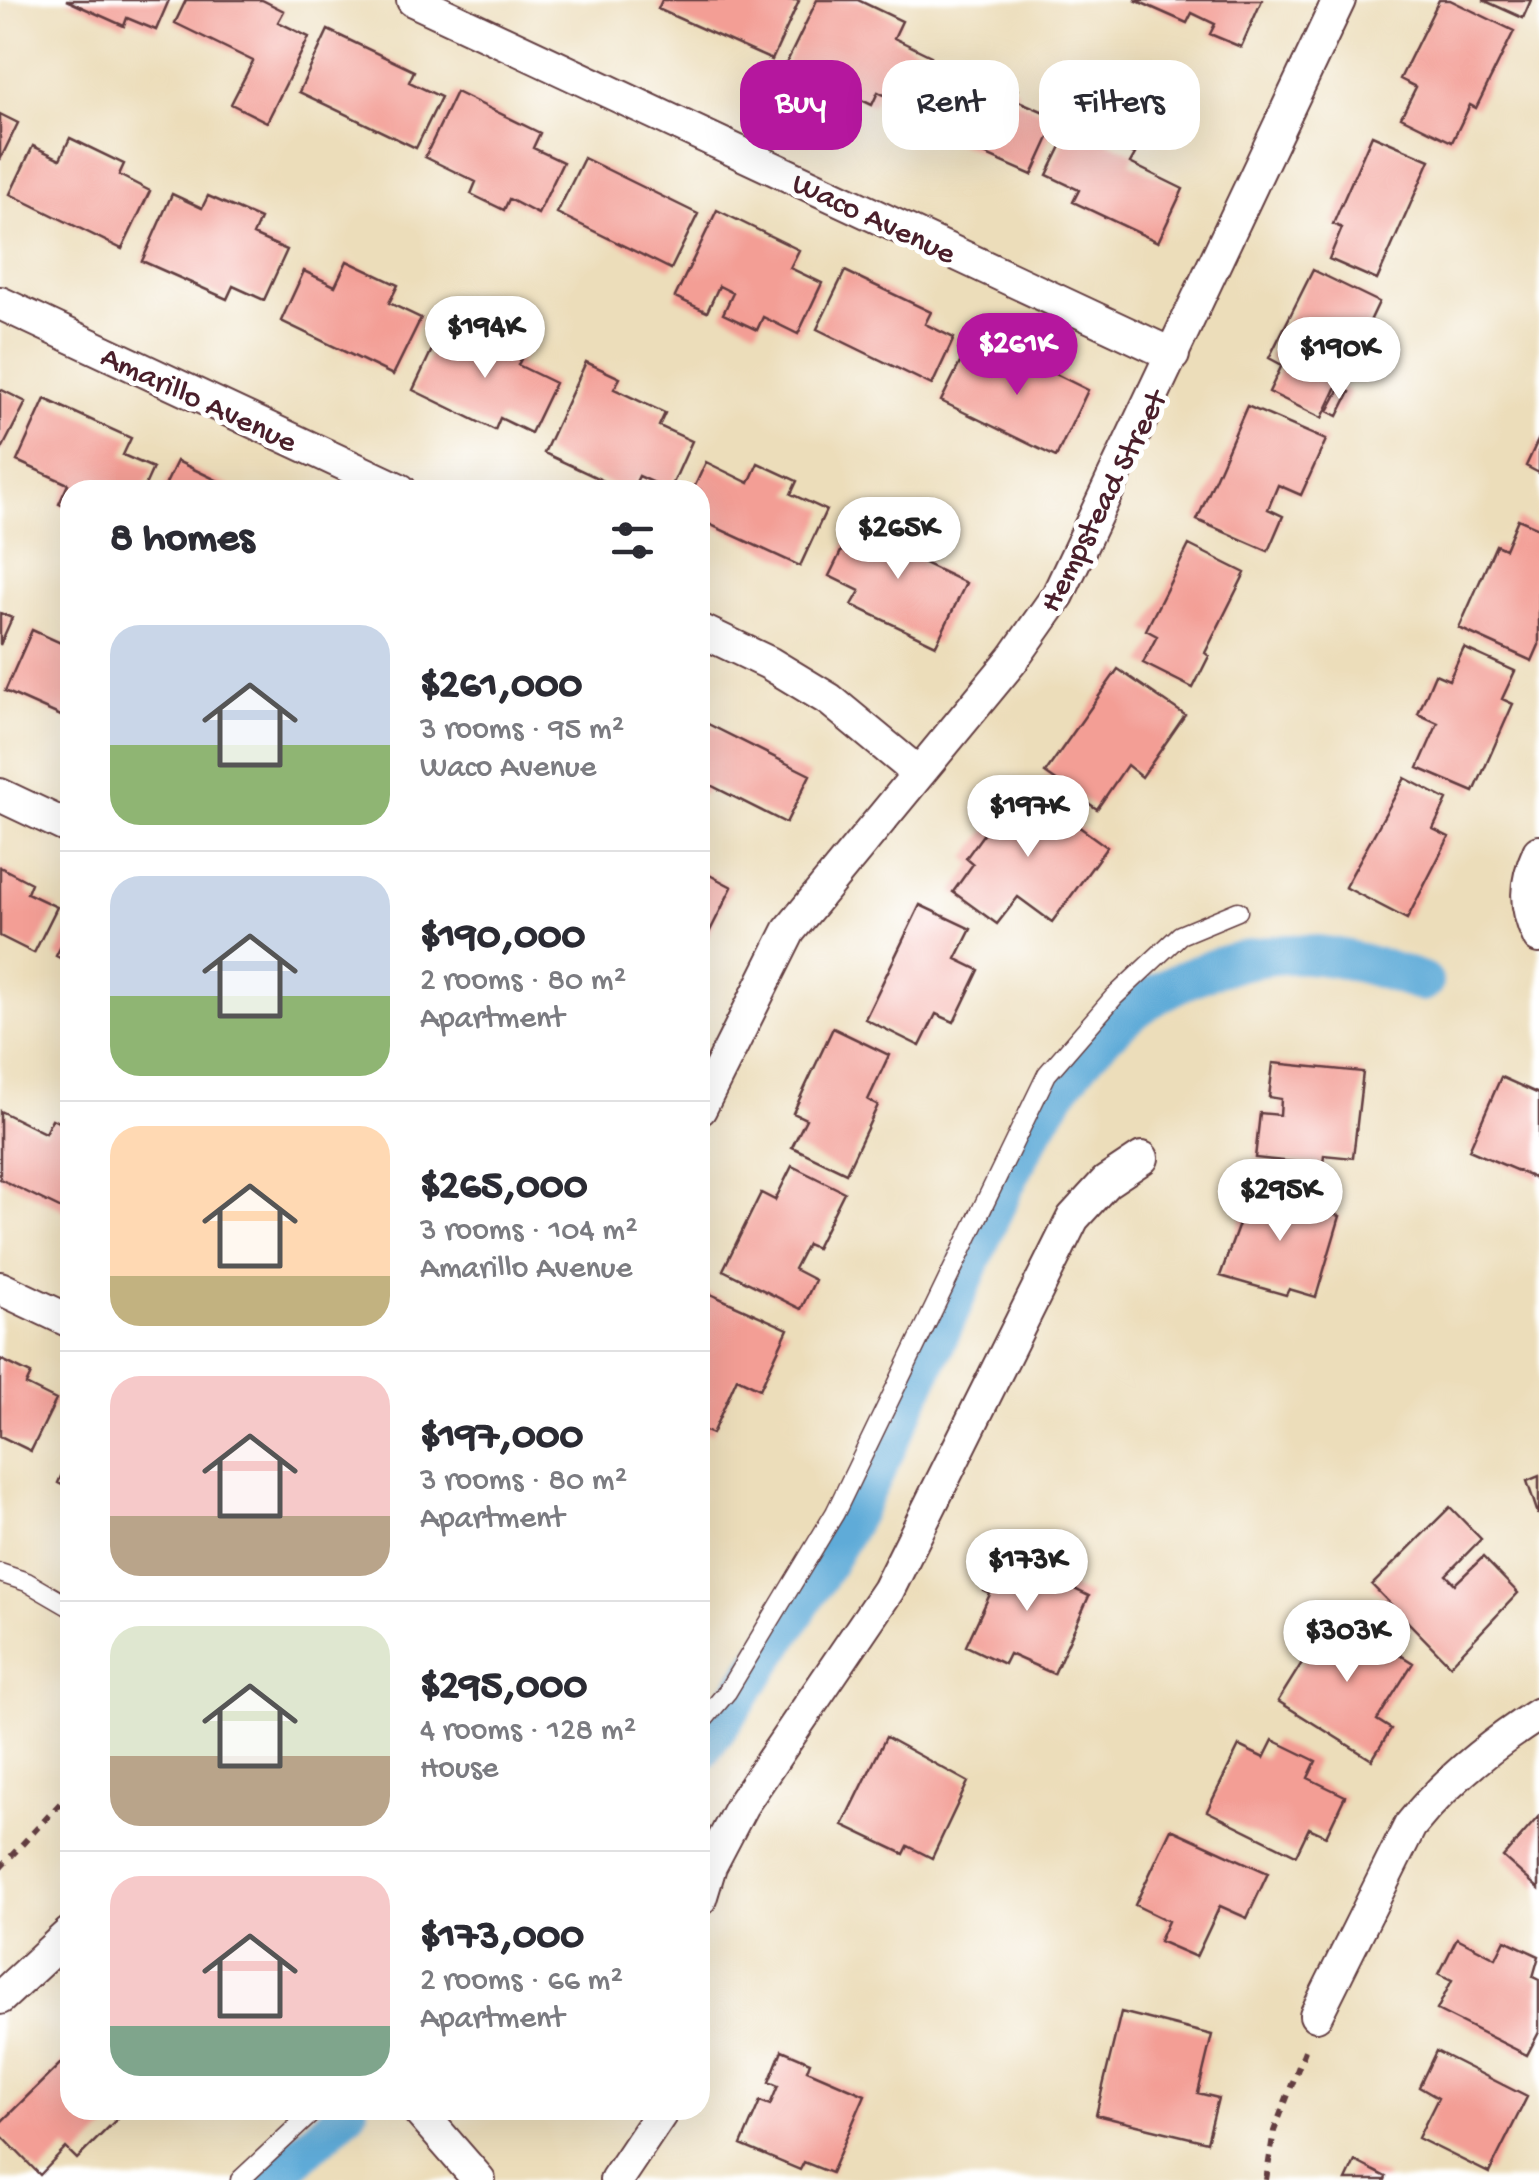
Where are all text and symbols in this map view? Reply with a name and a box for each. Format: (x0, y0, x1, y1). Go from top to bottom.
chip: Buy (740, 60, 862, 150)
chip: Rent (882, 60, 1019, 150)
chip: Filters (1039, 60, 1200, 150)
street label: Waco Avenue (785, 166, 961, 275)
pin: $194K (415, 296, 555, 381)
text: $194K (447, 309, 523, 347)
pin: $261K (947, 313, 1087, 398)
pin: $190K (1269, 317, 1409, 402)
text: $261K (979, 326, 1055, 364)
text: $190K (1299, 330, 1379, 368)
street label: Amarillo Avenue (94, 339, 302, 464)
street label: Hempstead Street (1033, 382, 1179, 620)
pin: $265K (828, 497, 968, 582)
text: $265K (858, 510, 938, 548)
icon: filters (605, 513, 660, 568)
text: 8 homes (110, 516, 254, 565)
text: $261,000 (420, 663, 582, 712)
icon: home (190, 665, 310, 785)
text: 3 rooms · 95 m² (420, 712, 624, 750)
text: Waco Avenue (420, 750, 596, 788)
pin: $197K (958, 775, 1098, 860)
text: $197K (989, 788, 1067, 826)
text: $190,000 (420, 914, 585, 963)
icon: home (190, 916, 310, 1036)
text: 2 rooms · 80 m² (420, 963, 626, 1001)
text: Apartment (420, 1001, 564, 1039)
pin: $295K (1210, 1159, 1350, 1244)
text: $265,000 (420, 1164, 588, 1213)
icon: home (190, 1166, 310, 1286)
text: $295K (1240, 1172, 1320, 1210)
text: 3 rooms · 104 m² (420, 1213, 638, 1251)
text: Amarillo Avenue (420, 1251, 632, 1289)
text: $197,000 (420, 1414, 583, 1463)
icon: home (190, 1416, 310, 1536)
text: 3 rooms · 80 m² (420, 1463, 627, 1501)
text: Apartment (420, 1501, 564, 1539)
pin: $173K (957, 1529, 1097, 1614)
text: $173K (988, 1542, 1066, 1580)
pin: $303K (1277, 1600, 1417, 1685)
text: $303K (1305, 1613, 1389, 1651)
text: $295,000 (420, 1664, 587, 1713)
icon: home (190, 1666, 310, 1786)
text: 4 rooms · 128 m² (420, 1713, 636, 1751)
text: House (420, 1751, 498, 1789)
text: $173,000 (420, 1914, 584, 1963)
icon: home (190, 1916, 310, 2036)
text: 2 rooms · 66 m² (420, 1963, 623, 2001)
text: Apartment (420, 2001, 564, 2039)

